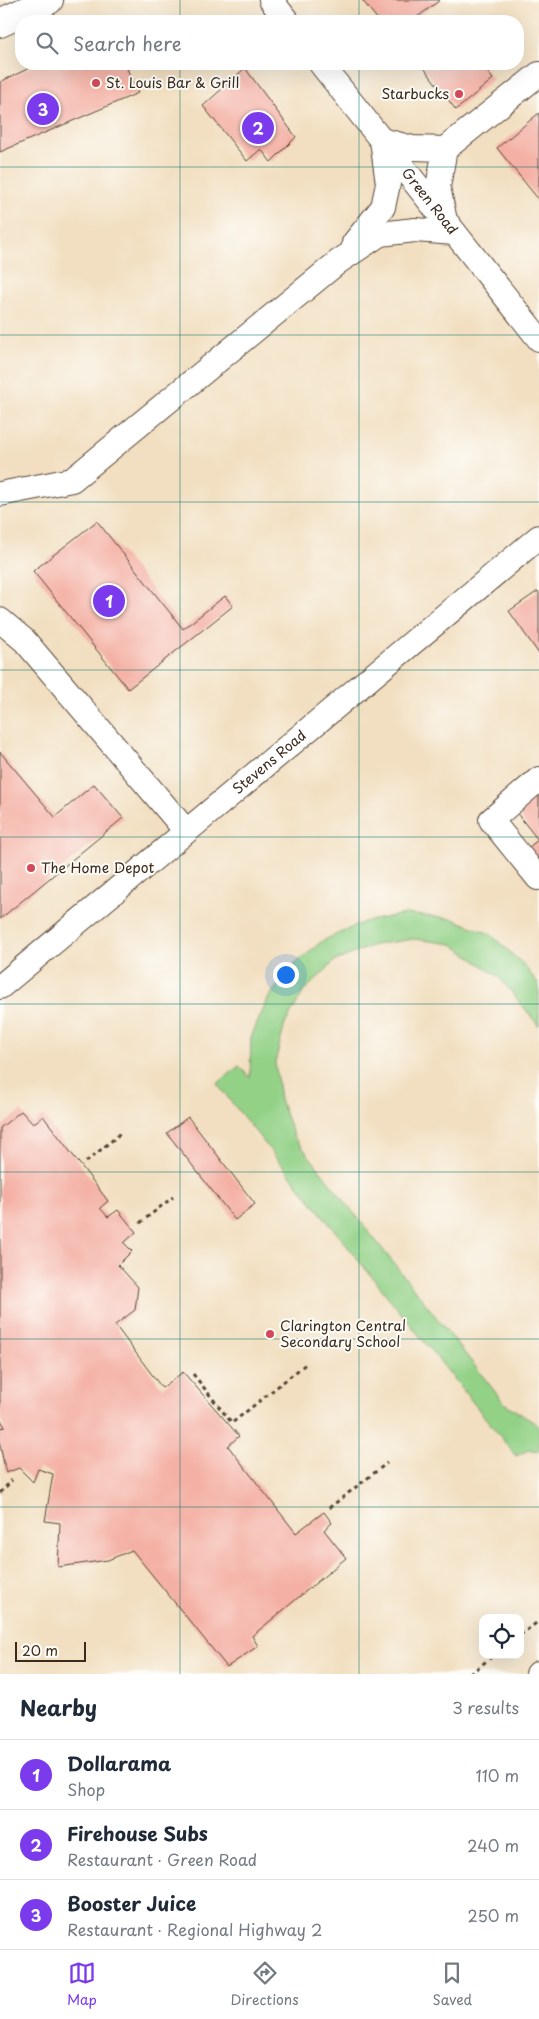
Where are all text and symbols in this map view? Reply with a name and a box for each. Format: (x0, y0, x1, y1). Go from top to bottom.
search box (15, 15, 524, 70)
icon: search (33, 29, 61, 57)
text: Search here (73, 29, 182, 57)
place label: St. Louis Bar & Grill (106, 72, 239, 93)
marker: St. Louis Bar & Grill (90, 77, 102, 89)
place label: Starbucks (381, 83, 449, 104)
marker: Starbucks (453, 88, 465, 100)
pin: 3 (27, 90, 59, 128)
pin: 2 (242, 109, 274, 147)
street label: Green Road (397, 163, 463, 239)
pin: 1 (93, 582, 125, 620)
street label: Stevens Road (228, 725, 310, 799)
place label: The Home Depot (41, 857, 155, 878)
marker: The Home Depot (25, 862, 37, 874)
your location (273, 962, 299, 988)
place label: Clarington Central Secondary School (280, 1315, 406, 1352)
marker: Clarington Central Secondary School (264, 1328, 276, 1340)
map controls (479, 1614, 524, 1659)
button: locate (479, 1614, 524, 1659)
scale bar (15, 1639, 86, 1662)
text: 20 m (22, 1640, 58, 1661)
text: Nearby (20, 1691, 97, 1723)
text: 3 results (452, 1695, 519, 1719)
text: Dollarama (67, 1749, 171, 1777)
text: 1 (32, 1763, 40, 1787)
text: 110 m (476, 1763, 519, 1787)
text: Shop (67, 1777, 105, 1801)
text: Firehouse Subs (67, 1819, 208, 1847)
text: 2 (30, 1833, 42, 1857)
text: 240 m (467, 1833, 519, 1857)
text: Restaurant · Green Road (67, 1847, 257, 1871)
text: Booster Juice (67, 1889, 196, 1917)
text: 3 (31, 1903, 41, 1927)
text: 250 m (468, 1903, 519, 1927)
text: Restaurant · Regional Highway 2 (67, 1917, 322, 1941)
tab: Map (67, 1959, 97, 2010)
tab: Directions (231, 1959, 299, 2010)
tab: Saved (432, 1959, 472, 2010)

